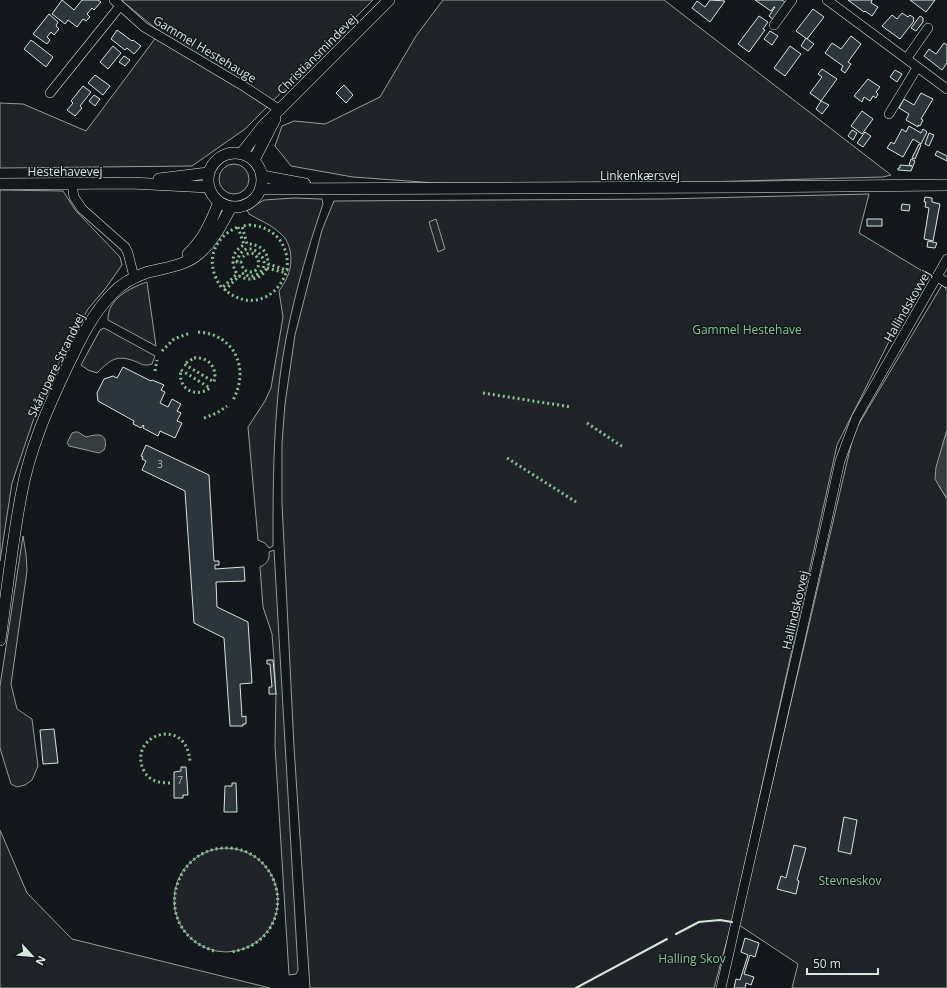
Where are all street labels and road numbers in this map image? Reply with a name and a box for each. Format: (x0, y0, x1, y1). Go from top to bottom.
street label: Christiansmindevej (273, 10, 361, 98)
street label: Gammel Hestehauge (150, 11, 260, 87)
street label: Hestehavevej (28, 163, 102, 180)
street label: Linkenkærsvej (600, 167, 680, 184)
street label: Hallindskovvej (880, 267, 934, 345)
street label: Skårupøre Strandvej (23, 310, 89, 420)
street label: Hallindskovvej (778, 569, 812, 651)

